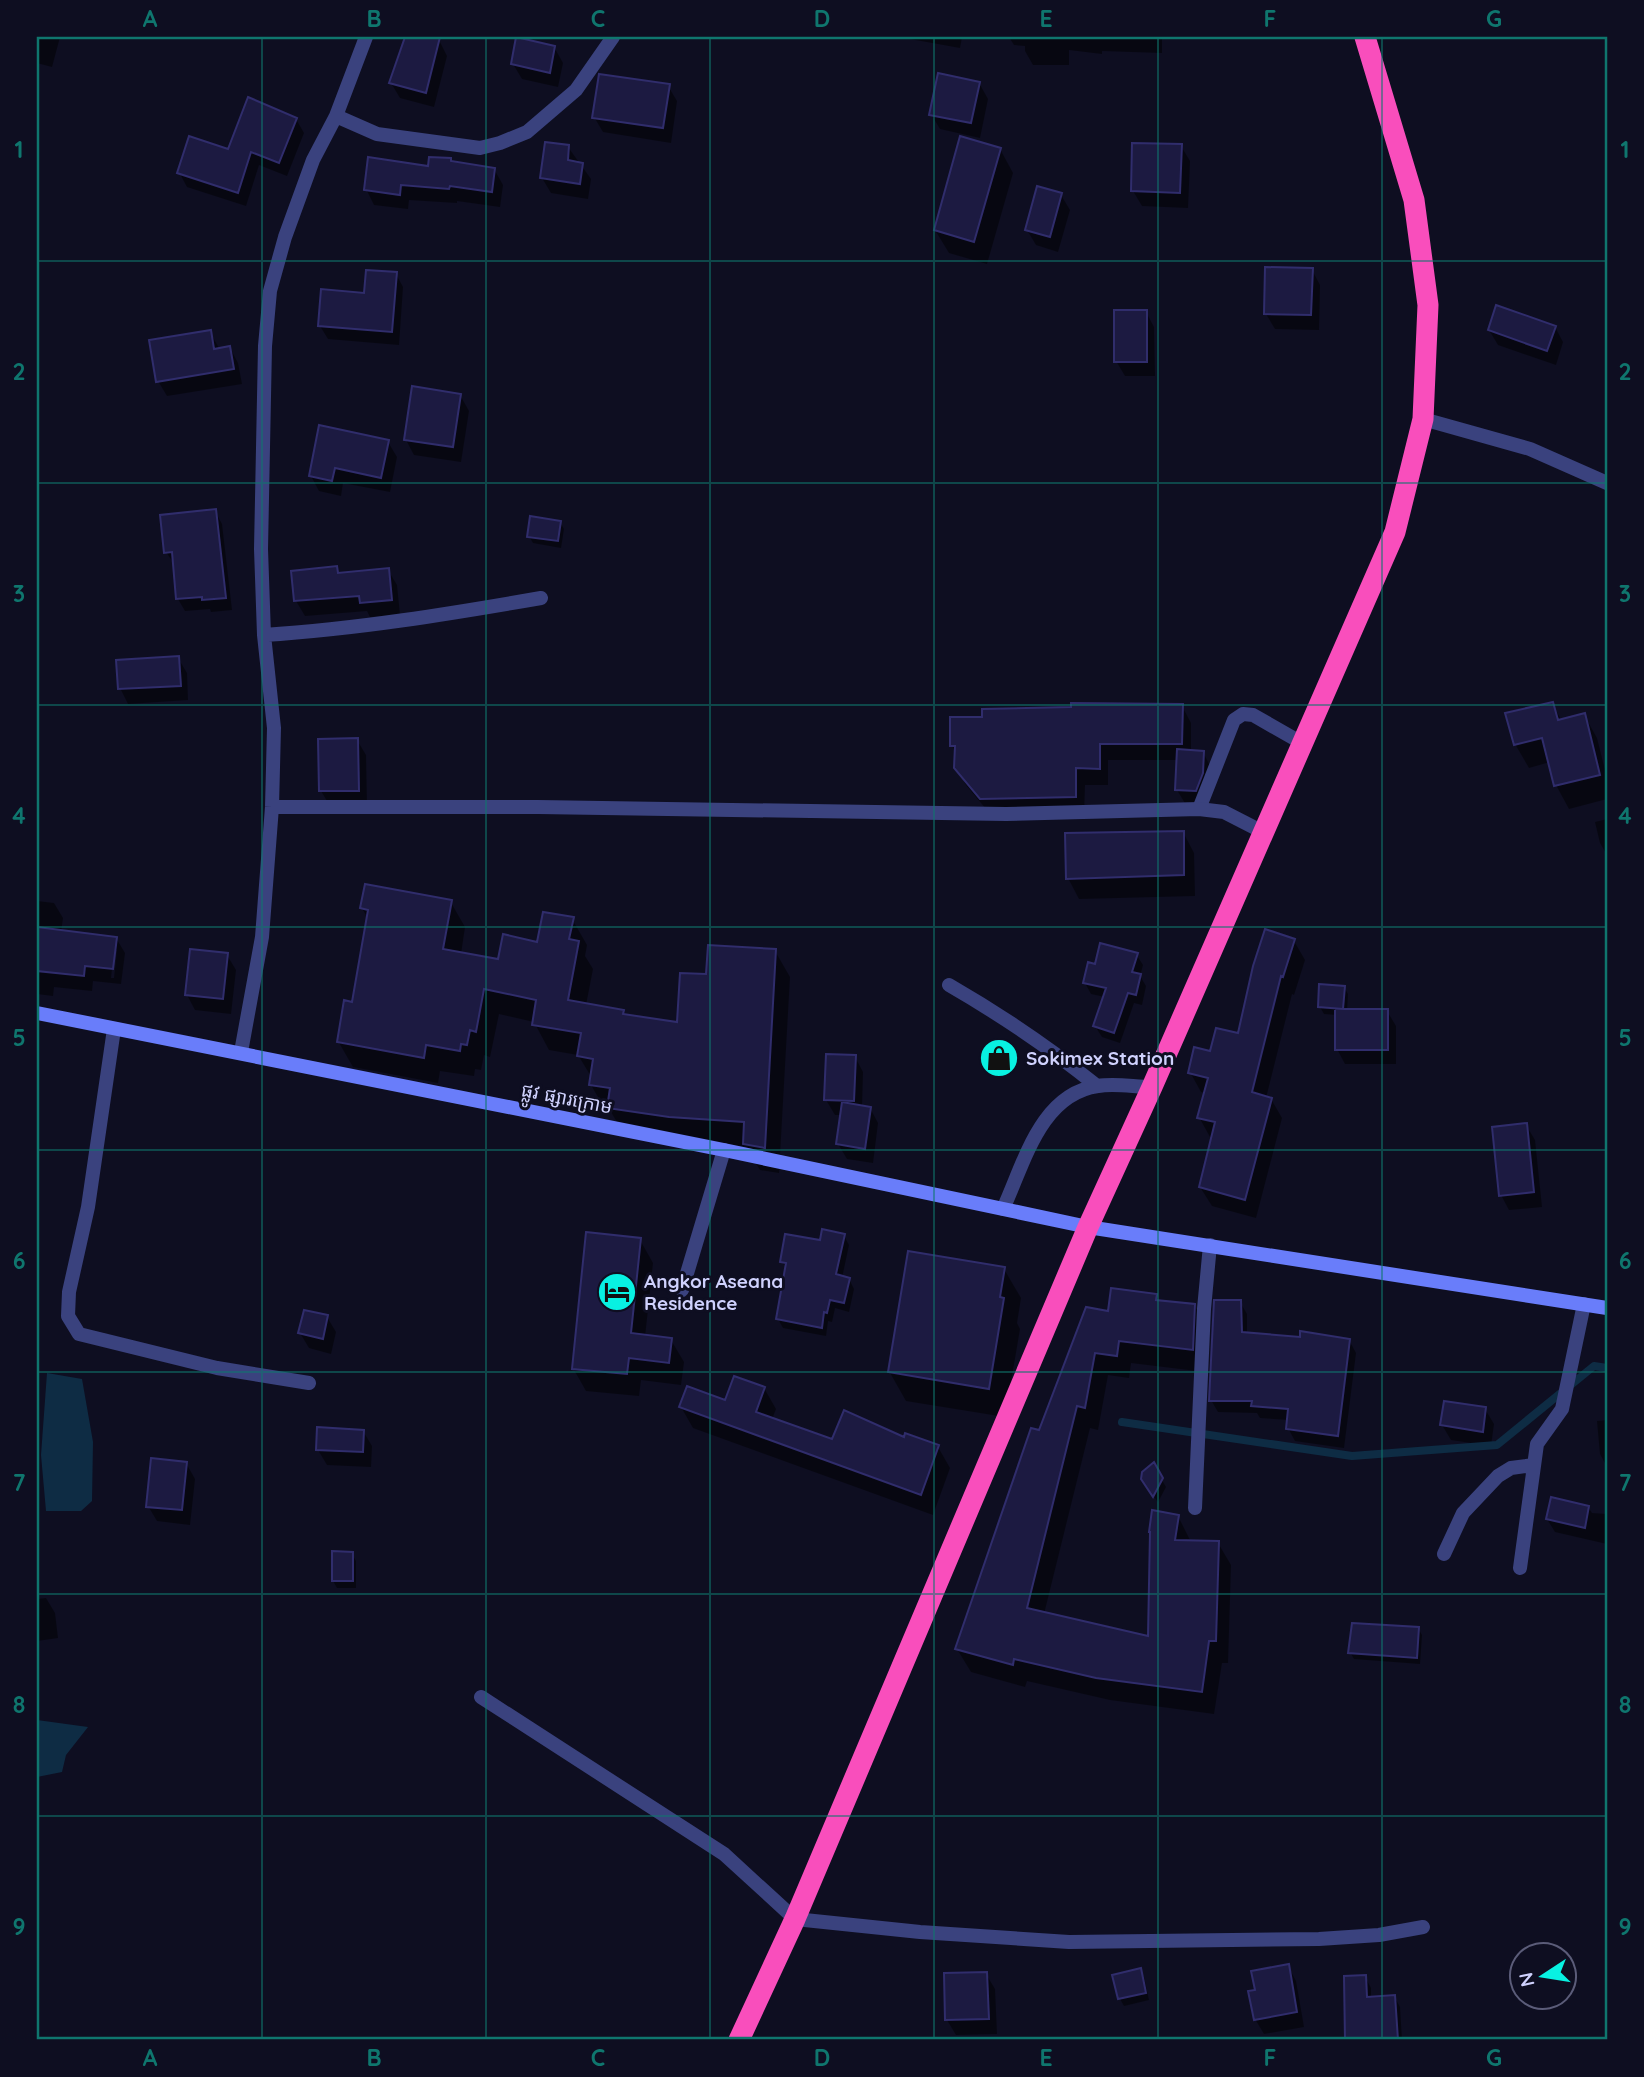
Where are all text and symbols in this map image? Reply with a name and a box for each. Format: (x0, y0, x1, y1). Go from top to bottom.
text: A (143, 4, 158, 33)
text: B (366, 4, 382, 33)
text: C (591, 4, 605, 33)
text: D (814, 4, 830, 33)
text: E (1039, 4, 1053, 33)
text: F (1264, 4, 1276, 33)
text: G (1486, 4, 1502, 33)
text: 1 (15, 135, 23, 164)
text: 1 (1621, 135, 1629, 164)
text: 2 (12, 357, 26, 386)
text: 2 (1618, 357, 1632, 386)
text: 3 (13, 579, 25, 608)
text: 3 (1619, 579, 1631, 608)
text: 4 (12, 801, 26, 830)
text: 4 (1618, 801, 1632, 830)
text: 5 (12, 1023, 26, 1052)
text: 5 (1618, 1023, 1632, 1052)
shop icon: Sokimex Station (978, 1037, 1020, 1079)
place label: Sokimex Station (1026, 1046, 1174, 1070)
street label: ផ្លូវ ផ្សារក្រោម (518, 1077, 615, 1124)
text: 6 (13, 1246, 25, 1275)
text: 6 (1619, 1246, 1631, 1275)
place label: Angkor Aseana Residence (644, 1269, 783, 1315)
hotel icon: Angkor Aseana Residence (596, 1271, 638, 1313)
text: 7 (13, 1468, 26, 1497)
text: 7 (1619, 1468, 1632, 1497)
text: 8 (13, 1690, 25, 1719)
text: 8 (1619, 1690, 1631, 1719)
text: 9 (12, 1912, 26, 1941)
text: 9 (1618, 1912, 1632, 1941)
north arrow (1508, 1940, 1578, 2010)
text: N (1513, 1970, 1540, 1989)
text: A (143, 2043, 158, 2072)
text: B (366, 2043, 382, 2072)
text: C (591, 2043, 605, 2072)
text: D (814, 2043, 830, 2072)
text: E (1039, 2043, 1053, 2072)
text: F (1264, 2043, 1276, 2072)
text: G (1486, 2043, 1502, 2072)

